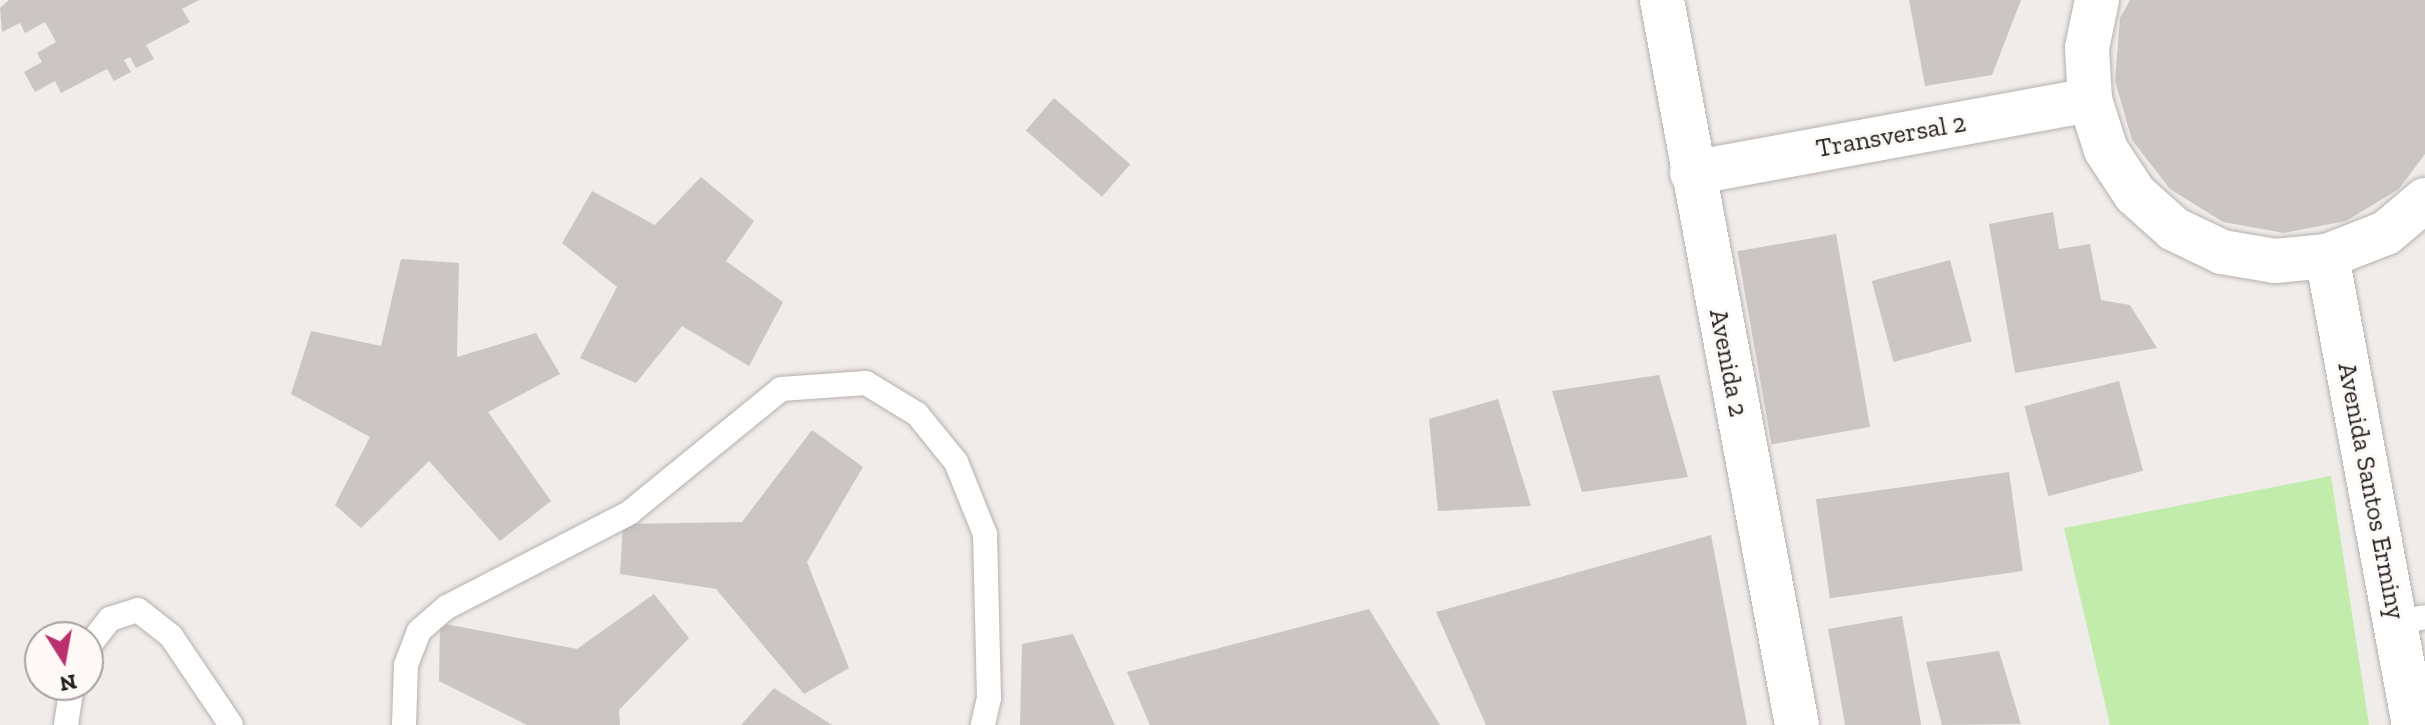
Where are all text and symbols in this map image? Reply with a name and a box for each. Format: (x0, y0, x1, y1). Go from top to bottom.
street label: Transversal 2 (1814, 107, 1968, 165)
street label: Avenida 2 (1702, 307, 1754, 419)
street label: Avenida Santos Erminy (2331, 360, 2411, 622)
north arrow (24, 621, 104, 701)
text: N (58, 668, 79, 698)

